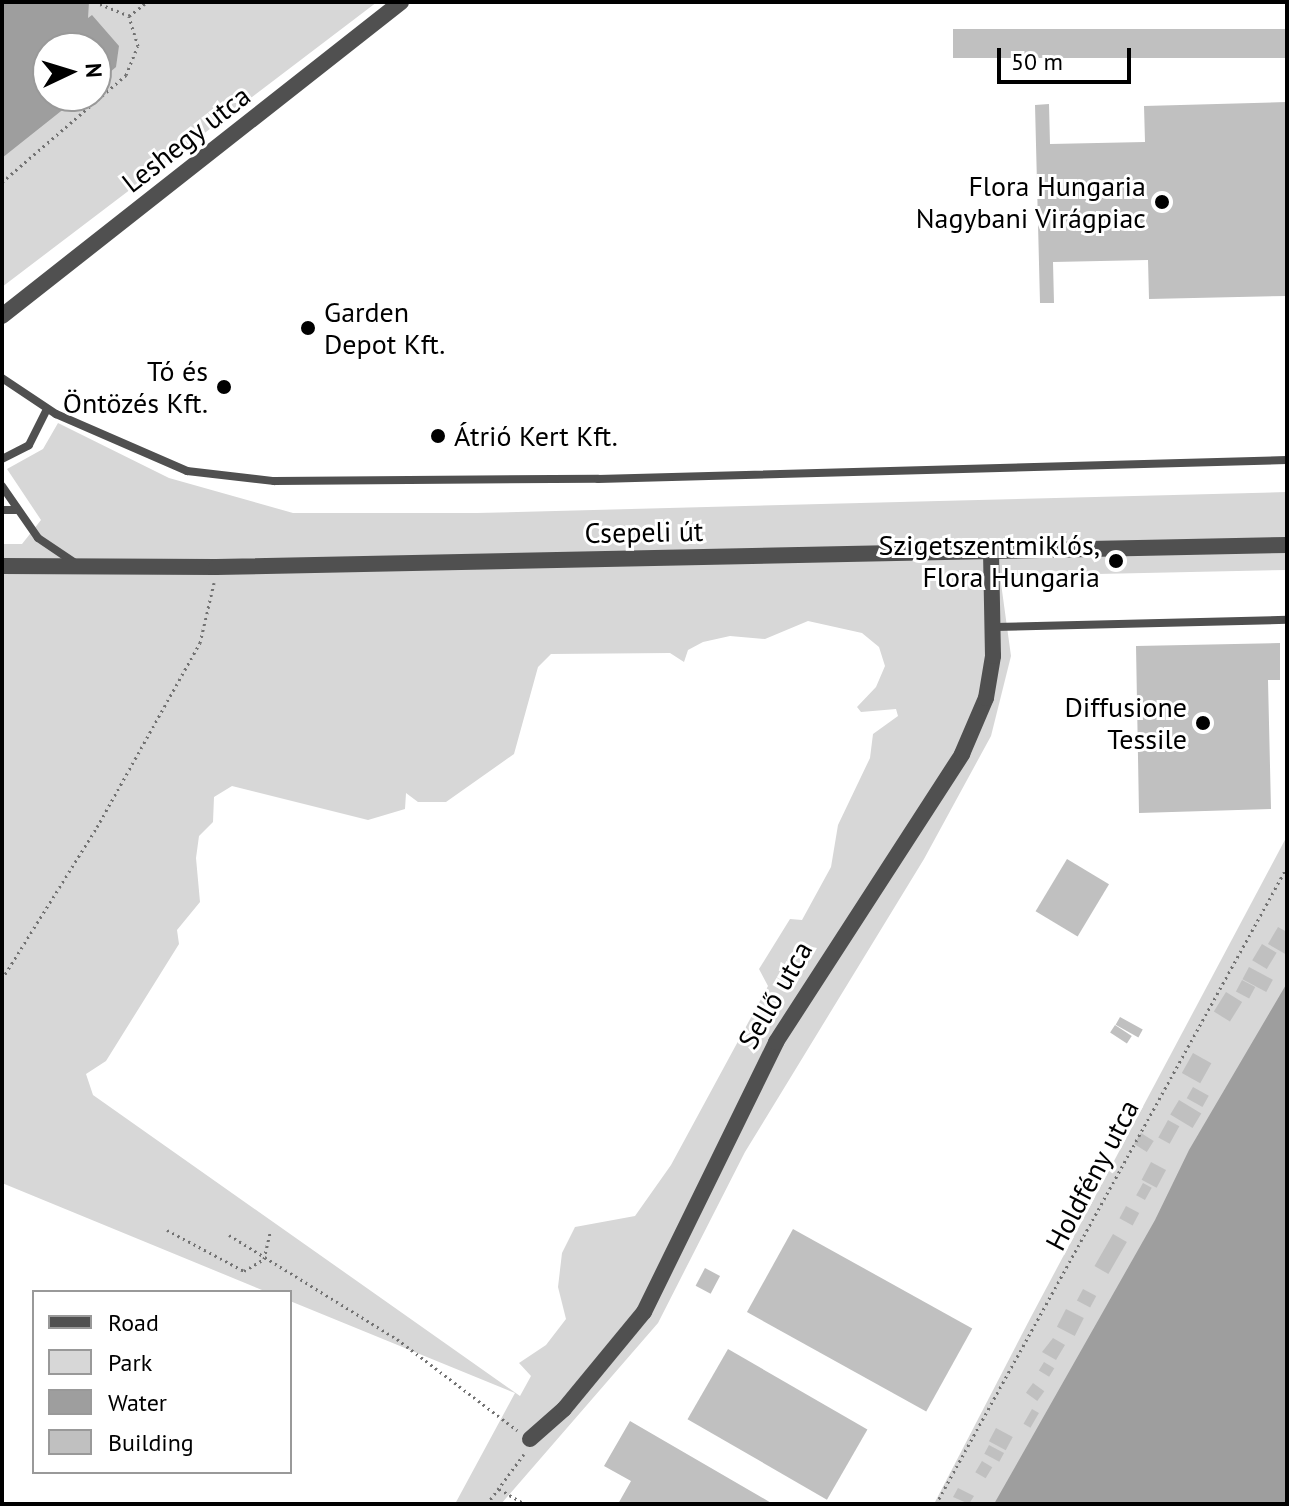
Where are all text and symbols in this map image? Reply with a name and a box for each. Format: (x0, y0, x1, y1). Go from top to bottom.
north arrow (32, 32, 112, 112)
scale bar (1001, 32, 1135, 82)
text: 50 m (1011, 46, 1063, 77)
text: N (79, 62, 108, 79)
street label: Leshegy utca (115, 78, 257, 200)
place label: Flora Hungaria Nagybani Virágpiac (915, 169, 1146, 235)
marker: Flora Hungaria Nagybani Virágpiac (1153, 193, 1171, 211)
place label: Garden Depot Kft. (324, 295, 445, 361)
marker: Garden Depot Kft. (299, 319, 317, 337)
place label: Tó és Öntözés Kft. (63, 354, 208, 420)
marker: Tó és Öntözés Kft. (215, 378, 233, 396)
place label: Átrió Kert Kft. (454, 419, 618, 453)
marker: Átrió Kert Kft. (429, 427, 447, 445)
street label: Csepeli út (584, 514, 704, 550)
place label: Szigetszentmiklós, Flora Hungaria (879, 528, 1100, 594)
marker: Szigetszentmiklós, Flora Hungaria (1107, 552, 1125, 570)
place label: Diffusione Tessile (1064, 690, 1187, 756)
marker: Diffusione Tessile (1194, 714, 1212, 732)
street label: Sellő utca (731, 935, 819, 1055)
street label: Holdfény utca (1038, 1094, 1146, 1256)
legend (32, 1290, 292, 1474)
text: Road (108, 1307, 159, 1338)
text: Park (108, 1347, 152, 1378)
text: Water (108, 1387, 167, 1418)
text: Building (108, 1427, 194, 1458)

